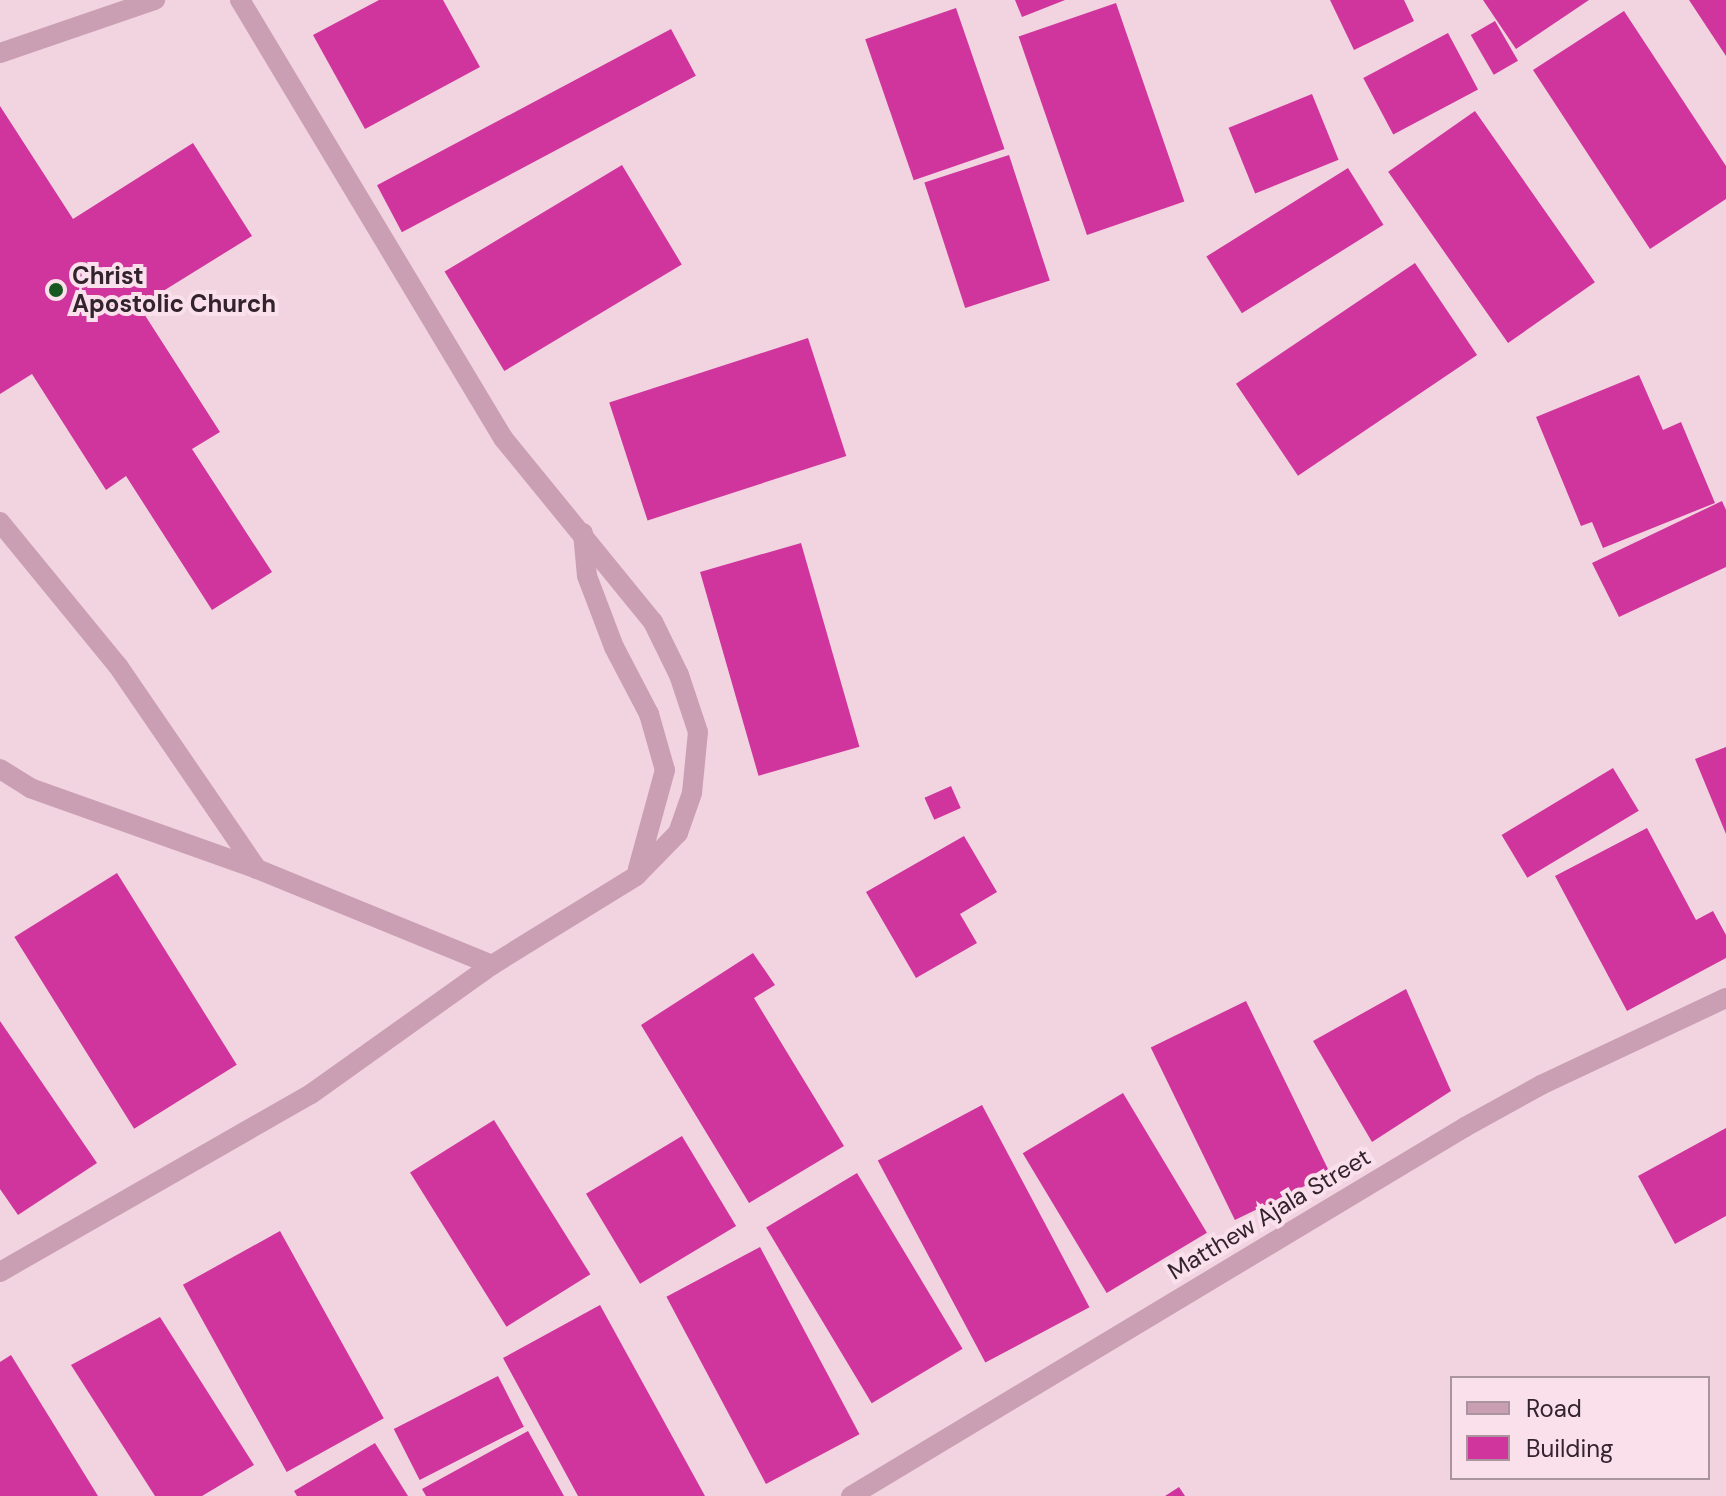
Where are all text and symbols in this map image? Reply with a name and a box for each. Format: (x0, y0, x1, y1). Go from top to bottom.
place label: Christ Apostolic Church (72, 262, 276, 318)
marker: Christ Apostolic Church (47, 281, 65, 299)
street label: Matthew Ajala Street (1163, 1142, 1375, 1286)
legend (1450, 1376, 1710, 1480)
text: Road (1526, 1393, 1582, 1424)
text: Building (1526, 1433, 1613, 1464)

